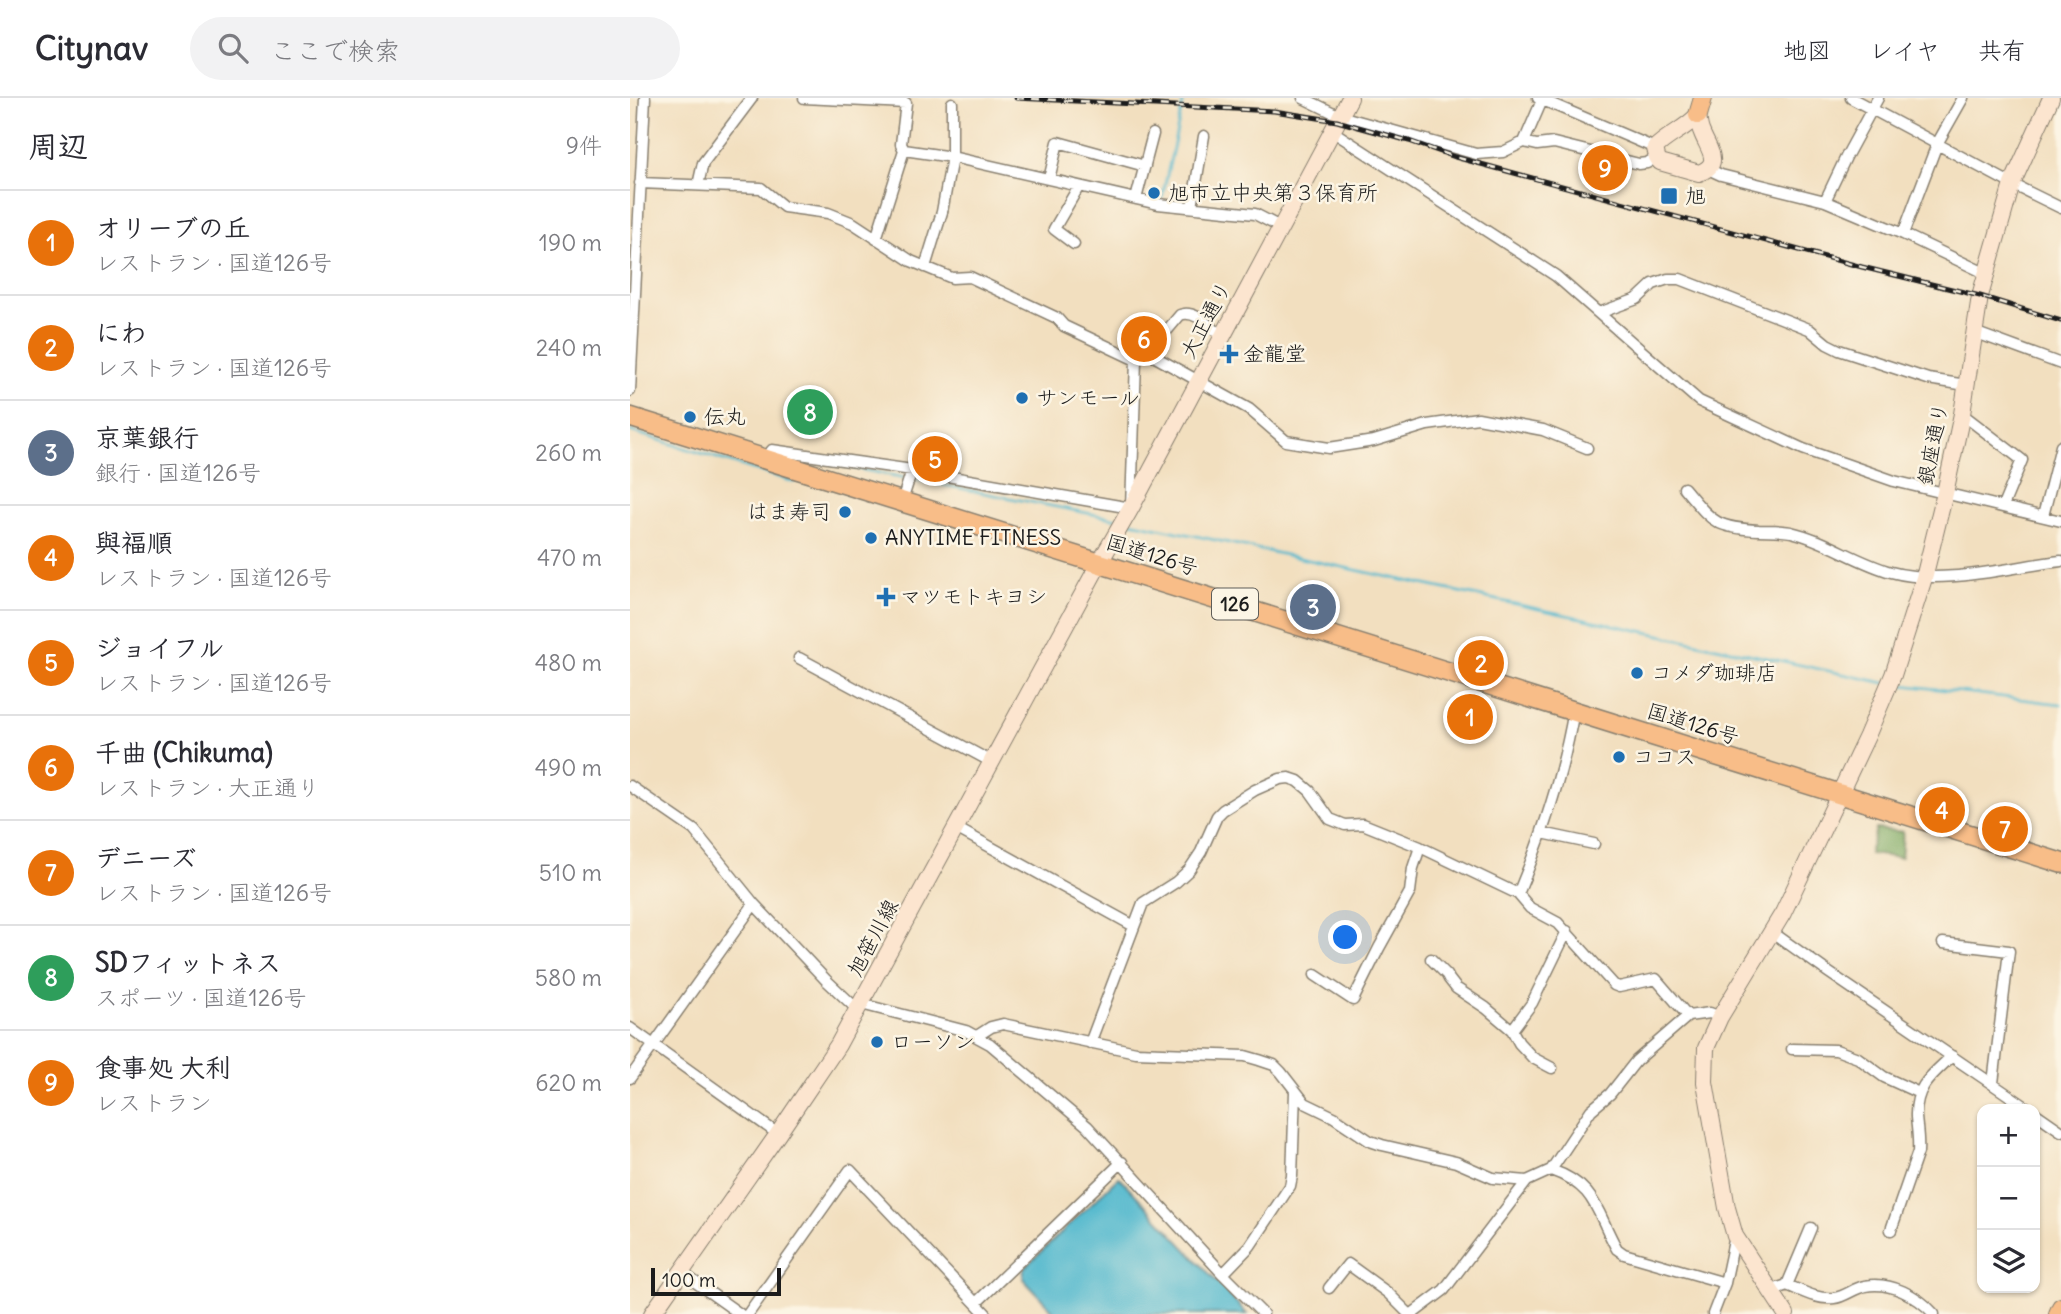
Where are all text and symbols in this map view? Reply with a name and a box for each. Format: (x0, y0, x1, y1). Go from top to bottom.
search box (190, 17, 680, 80)
text: Citynav (35, 27, 148, 69)
icon: search (214, 29, 252, 67)
text: ここで検索 (270, 34, 400, 67)
text: 地図 (1783, 35, 1831, 65)
text: レイヤ (1869, 35, 1940, 65)
text: 共有 (1978, 35, 2026, 65)
text: 周辺 (28, 127, 88, 165)
text: 9件 (566, 131, 602, 160)
pin: 9 (1582, 142, 1628, 194)
place label: 旭市立中央第３保育所 (1168, 179, 1378, 206)
place label: 旭 (1685, 182, 1706, 209)
marker: 旭市立中央第３保育所 (1146, 185, 1162, 201)
marker: 旭 (1659, 186, 1679, 206)
text: オリーブの丘 (95, 211, 250, 244)
text: 1 (46, 228, 56, 257)
text: 190 m (539, 228, 602, 257)
text: レストラン · 国道126号 (95, 248, 332, 277)
street label: 大正通り (1174, 276, 1237, 363)
pin: 6 (1121, 313, 1167, 365)
text: にわ (95, 316, 147, 349)
text: 2 (45, 333, 57, 362)
text: 240 m (536, 333, 602, 362)
place label: 金龍堂 (1243, 340, 1306, 367)
marker: 金龍堂 (1221, 346, 1237, 362)
text: レストラン · 国道126号 (95, 353, 332, 382)
place label: サンモール (1036, 384, 1140, 411)
pin: 8 (787, 386, 833, 438)
marker: サンモール (1014, 390, 1030, 406)
street label: 銀座通り (1911, 400, 1954, 488)
place label: 伝丸 (704, 403, 746, 430)
marker: 伝丸 (682, 409, 698, 425)
text: 京葉銀行 (95, 421, 199, 454)
pin: 5 (912, 433, 958, 485)
text: 3 (44, 438, 58, 467)
text: 260 m (535, 438, 602, 467)
text: 銀行 · 国道126号 (95, 458, 261, 487)
place label: はま寿司 (747, 498, 831, 525)
marker: はま寿司 (837, 504, 853, 520)
place label: ANYTIME FITNESS (885, 524, 1061, 551)
text: 與福順 (95, 526, 173, 559)
street label: 国道126号 (1103, 528, 1202, 581)
marker: ANYTIME FITNESS (863, 530, 879, 546)
text: 4 (44, 543, 58, 572)
text: 470 m (537, 543, 602, 572)
text: レストラン · 国道126号 (95, 563, 332, 592)
pin: 3 (1290, 581, 1336, 633)
place label: マツモトキヨシ (900, 583, 1047, 610)
marker: マツモトキヨシ (878, 589, 894, 605)
road number: 126 (1212, 589, 1258, 620)
text: ジョイフル (95, 631, 224, 664)
pin: 2 (1458, 637, 1504, 689)
text: 5 (44, 648, 58, 677)
text: 480 m (535, 648, 602, 677)
place label: コメダ珈琲店 (1651, 659, 1777, 686)
marker: コメダ珈琲店 (1629, 665, 1645, 681)
text: レストラン · 国道126号 (95, 668, 332, 697)
pin: 1 (1447, 691, 1493, 743)
street label: 国道126号 (1644, 697, 1743, 750)
text: 千曲 (Chikuma) (95, 736, 273, 769)
place label: ココス (1633, 743, 1696, 770)
marker: ココス (1611, 749, 1627, 765)
text: 6 (44, 753, 58, 782)
text: 490 m (535, 753, 602, 782)
text: レストラン · 大正通り (95, 773, 320, 802)
pin: 4 (1919, 784, 1965, 836)
pin: 7 (1982, 803, 2028, 855)
text: デニーズ (95, 841, 196, 874)
text: 7 (45, 858, 57, 887)
text: 510 m (539, 858, 602, 887)
text: レストラン · 国道126号 (95, 878, 332, 907)
street label: 旭笹川線 (841, 894, 904, 981)
your location (1328, 920, 1362, 954)
text: SDフィットネス (95, 946, 281, 979)
text: 8 (44, 963, 58, 992)
text: 580 m (535, 963, 602, 992)
text: スポーツ · 国道126号 (95, 983, 307, 1012)
place label: ローソン (891, 1028, 975, 1055)
marker: ローソン (869, 1034, 885, 1050)
text: 食事処 大利 (95, 1051, 231, 1084)
text: 9 (44, 1068, 58, 1097)
text: 620 m (535, 1068, 602, 1097)
text: レストラン (95, 1088, 212, 1117)
map controls (1977, 1104, 2040, 1293)
button: + (1977, 1104, 2040, 1167)
button: − (1977, 1167, 2040, 1230)
button: layers (1977, 1230, 2040, 1293)
scale bar (651, 1265, 780, 1297)
text: 100 m (662, 1268, 716, 1292)

